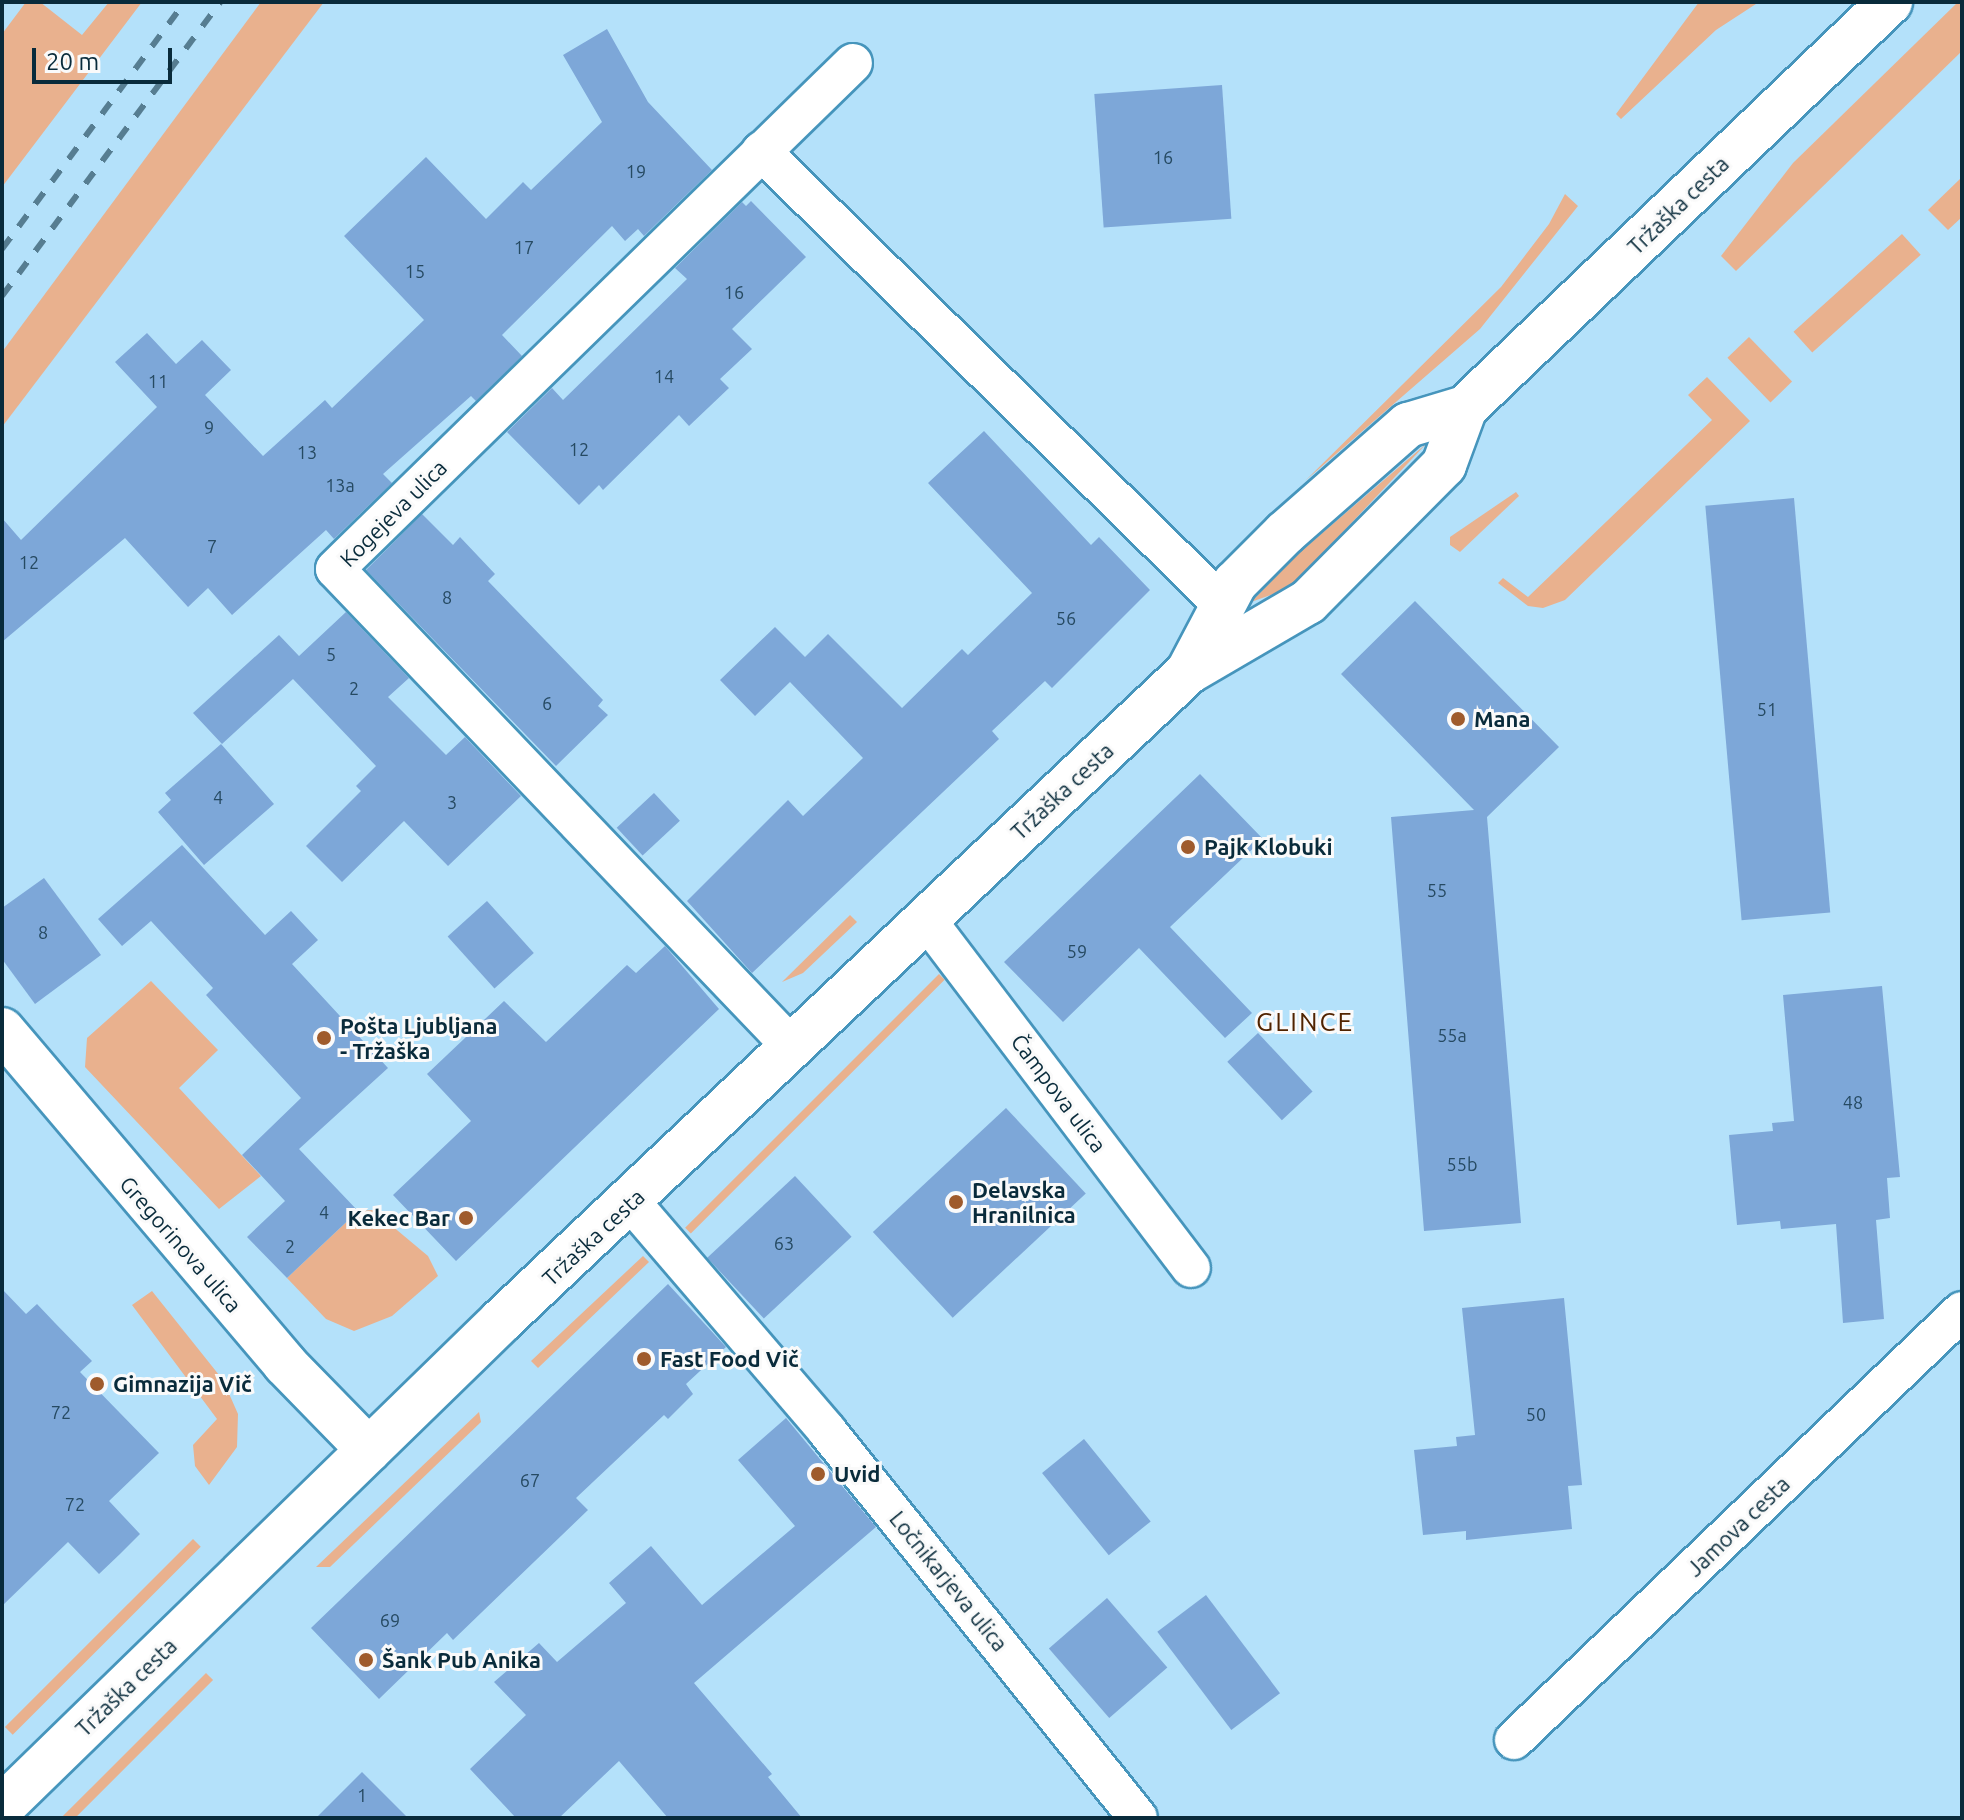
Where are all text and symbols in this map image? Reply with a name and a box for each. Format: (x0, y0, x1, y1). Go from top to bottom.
scale bar (36, 32, 176, 82)
text: 20 m (46, 48, 99, 75)
house number: 16 (1153, 146, 1173, 168)
street label: Tržaška cesta (1622, 150, 1734, 260)
house number: 19 (626, 160, 646, 182)
house number: 17 (514, 236, 534, 258)
house number: 15 (405, 260, 425, 282)
house number: 16 (724, 281, 744, 303)
house number: 14 (654, 365, 674, 387)
house number: 11 (148, 370, 168, 392)
house number: 9 (204, 416, 214, 438)
house number: 12 (569, 438, 589, 460)
house number: 13 (297, 441, 317, 463)
street label: Kogejeva ulica (334, 454, 452, 572)
house number: 13a (325, 474, 355, 496)
house number: 7 (207, 535, 217, 557)
house number: 12 (19, 551, 39, 573)
house number: 8 (442, 586, 452, 608)
house number: 56 (1056, 607, 1076, 629)
house number: 5 (326, 643, 336, 665)
house number: 2 (349, 677, 359, 699)
house number: 6 (542, 692, 552, 714)
house number: 51 (1757, 698, 1777, 720)
place label: Mana (1474, 706, 1530, 732)
marker: Mana (1449, 710, 1467, 728)
street label: Tržaška cesta (1005, 737, 1119, 845)
house number: 4 (213, 786, 223, 808)
house number: 3 (447, 791, 457, 813)
place label: Pajk Klobuki (1204, 834, 1333, 860)
marker: Pajk Klobuki (1179, 838, 1197, 856)
house number: 55 (1427, 879, 1447, 901)
house number: 8 (38, 921, 48, 943)
house number: 59 (1067, 940, 1087, 962)
district label: GLINCE (1256, 1006, 1354, 1038)
place label: Pošta Ljubljana - Tržaška (340, 1012, 497, 1064)
house number: 55a (1437, 1024, 1467, 1046)
street label: Čampova ulica (1006, 1028, 1112, 1158)
marker: Pošta Ljubljana - Tržaška (315, 1029, 333, 1047)
house number: 48 (1843, 1091, 1863, 1113)
house number: 55b (1447, 1153, 1477, 1175)
street label: Gregorinova ulica (115, 1170, 247, 1318)
place label: Delavska Hranilnica (972, 1176, 1076, 1228)
street label: Tržaška cesta (536, 1183, 650, 1291)
marker: Delavska Hranilnica (947, 1193, 965, 1211)
house number: 4 (319, 1201, 329, 1223)
place label: Kekec Bar (348, 1205, 450, 1231)
marker: Kekec Bar (457, 1209, 475, 1227)
house number: 63 (774, 1232, 794, 1254)
house number: 2 (285, 1235, 295, 1257)
place label: Fast Food Vič (660, 1346, 799, 1372)
marker: Fast Food Vič (635, 1350, 653, 1368)
place label: Gimnazija Vič (113, 1371, 252, 1397)
marker: Gimnazija Vič (88, 1375, 106, 1393)
house number: 72 (51, 1401, 71, 1423)
house number: 50 (1526, 1403, 1546, 1425)
place label: Uvid (834, 1461, 880, 1487)
marker: Uvid (809, 1465, 827, 1483)
house number: 67 (520, 1469, 540, 1491)
street label: Jamova cesta (1681, 1470, 1795, 1582)
house number: 72 (65, 1493, 85, 1515)
street label: Ločnikarjeva ulica (884, 1506, 1014, 1656)
house number: 69 (380, 1609, 400, 1631)
street label: Tržaška cesta (70, 1632, 182, 1742)
place label: Šank Pub Anika (382, 1647, 541, 1673)
marker: Šank Pub Anika (357, 1651, 375, 1669)
house number: 1 (357, 1784, 367, 1806)

